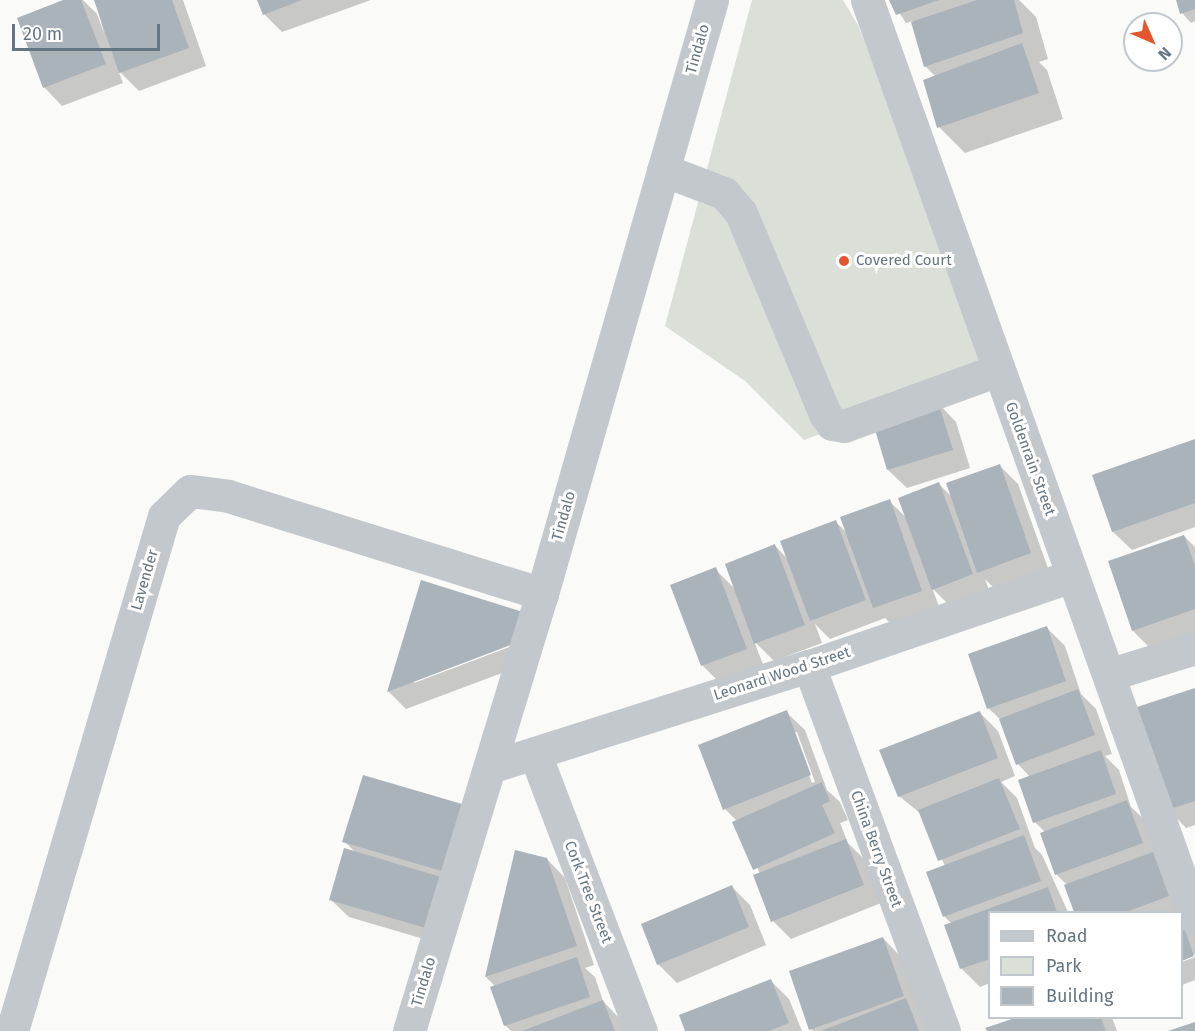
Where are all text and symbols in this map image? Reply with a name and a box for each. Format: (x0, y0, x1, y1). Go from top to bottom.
scale bar (15, 12, 164, 50)
north arrow (1123, 12, 1183, 72)
street label: Tindalo (682, 22, 714, 76)
text: 20 m (23, 23, 62, 45)
text: N (1154, 43, 1175, 64)
place label: Covered Court (856, 252, 952, 270)
marker: Covered Court (837, 254, 851, 268)
street label: Goldenrain Street (1001, 400, 1059, 518)
street label: Tindalo (548, 489, 580, 543)
street label: Lavender (128, 547, 162, 613)
street label: Leonard Wood Street (711, 643, 853, 705)
street label: China Berry Street (846, 788, 906, 910)
street label: Cork Tree Street (560, 838, 616, 946)
legend (988, 911, 1183, 1019)
text: Road (1046, 925, 1088, 947)
street label: Tindalo (408, 955, 440, 1009)
text: Park (1046, 955, 1081, 977)
text: Building (1046, 985, 1113, 1007)

